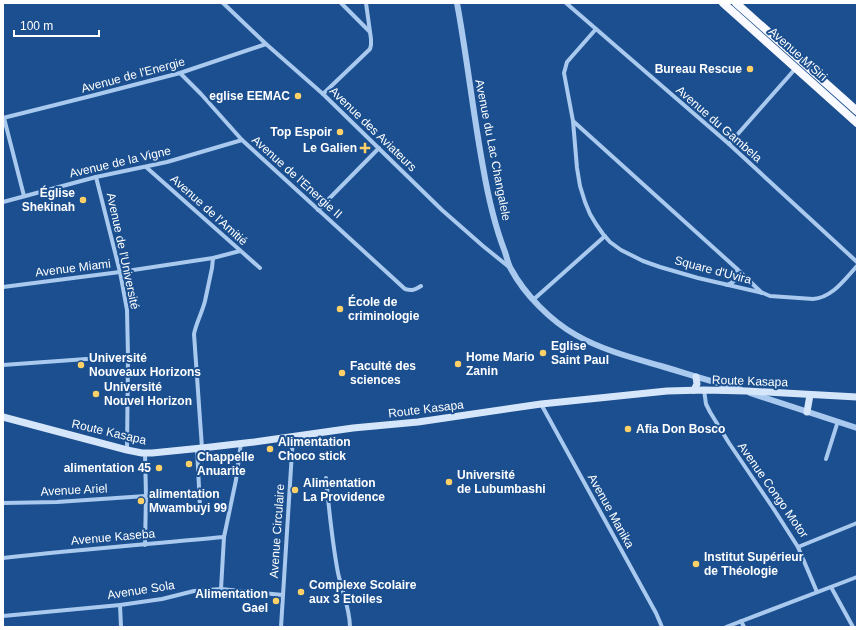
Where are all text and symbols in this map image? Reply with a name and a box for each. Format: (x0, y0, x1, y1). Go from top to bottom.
scale bar (14, 12, 99, 38)
text: 100 m (20, 19, 53, 33)
street label: Avenue M'Siri (766, 24, 830, 84)
street label: Avenue de l'Energie (80, 54, 187, 96)
place label: Bureau Rescue (655, 62, 742, 76)
marker: Bureau Rescue (745, 64, 755, 74)
street label: Avenue du Lac Changalele (472, 78, 514, 222)
street label: Avenue du Gambela (673, 83, 765, 165)
street label: Avenue des Aviateurs (327, 84, 419, 174)
place label: eglise EEMAC (209, 89, 290, 103)
marker: eglise EEMAC (293, 91, 303, 101)
place label: Top Espoir (270, 125, 332, 139)
marker: Top Espoir (335, 127, 345, 137)
street label: Avenue de l'Energie II (249, 133, 345, 221)
place label: Le Galien (303, 141, 357, 155)
street label: Avenue de la Vigne (68, 143, 172, 180)
marker: Le Galien (360, 143, 370, 153)
street label: Avenue de l'Amitié (168, 172, 251, 248)
place label: Église Shekinah (22, 185, 75, 214)
street label: Avenue de l'Université (104, 191, 142, 311)
marker: Église Shekinah (78, 195, 88, 205)
street label: Square d'Uvira (673, 253, 753, 287)
street label: Avenue Miami (35, 256, 111, 280)
place label: École de criminologie (348, 294, 420, 323)
marker: École de criminologie (335, 304, 345, 314)
place label: Eglise Saint Paul (551, 339, 609, 367)
marker: Eglise Saint Paul (538, 348, 548, 358)
place label: Home Mario Zanin (466, 350, 535, 378)
place label: Université Nouveaux Horizons (89, 351, 201, 379)
place label: Faculté des sciences (350, 359, 416, 387)
marker: Home Mario Zanin (453, 359, 463, 369)
marker: Université Nouveaux Horizons (76, 360, 86, 370)
marker: Faculté des sciences (337, 368, 347, 378)
street label: Route Kasapa (712, 373, 789, 389)
place label: Université Nouvel Horizon (104, 380, 192, 408)
marker: Université Nouvel Horizon (91, 389, 101, 399)
street label: Route Kasapa (387, 397, 465, 421)
street label: Route Kasapa (70, 417, 148, 447)
place label: Afia Don Bosco (636, 422, 725, 436)
marker: Afia Don Bosco (623, 424, 633, 434)
place label: Alimentation Choco stick (278, 435, 351, 463)
street label: Avenue Congo Motor (735, 440, 811, 540)
marker: Alimentation Choco stick (265, 444, 275, 454)
place label: Chappelle Anuarite (197, 450, 255, 478)
marker: Chappelle Anuarite (184, 459, 194, 469)
place label: alimentation 45 (64, 461, 151, 475)
marker: alimentation 45 (154, 463, 164, 473)
place label: Université de Lubumbashi (457, 468, 546, 496)
street label: Avenue Manika (585, 472, 637, 551)
place label: Alimentation La Providence (303, 476, 385, 504)
marker: Université de Lubumbashi (444, 477, 454, 487)
street label: Avenue Ariel (40, 481, 108, 499)
street label: Avenue Circulaire (267, 483, 287, 579)
marker: Alimentation La Providence (290, 485, 300, 495)
place label: alimentation Mwambuyi 99 (149, 487, 227, 515)
marker: alimentation Mwambuyi 99 (136, 496, 146, 506)
street label: Avenue Kaseba (70, 526, 156, 548)
place label: Institut Supérieur de Théologie (704, 550, 804, 578)
marker: Institut Supérieur de Théologie (691, 559, 701, 569)
street label: Avenue Sola (106, 578, 176, 602)
place label: Complexe Scolaire aux 3 Etoiles (309, 578, 417, 606)
place label: Alimentation Gael (195, 587, 268, 615)
marker: Complexe Scolaire aux 3 Etoiles (296, 587, 306, 597)
marker: Alimentation Gael (271, 596, 281, 606)

